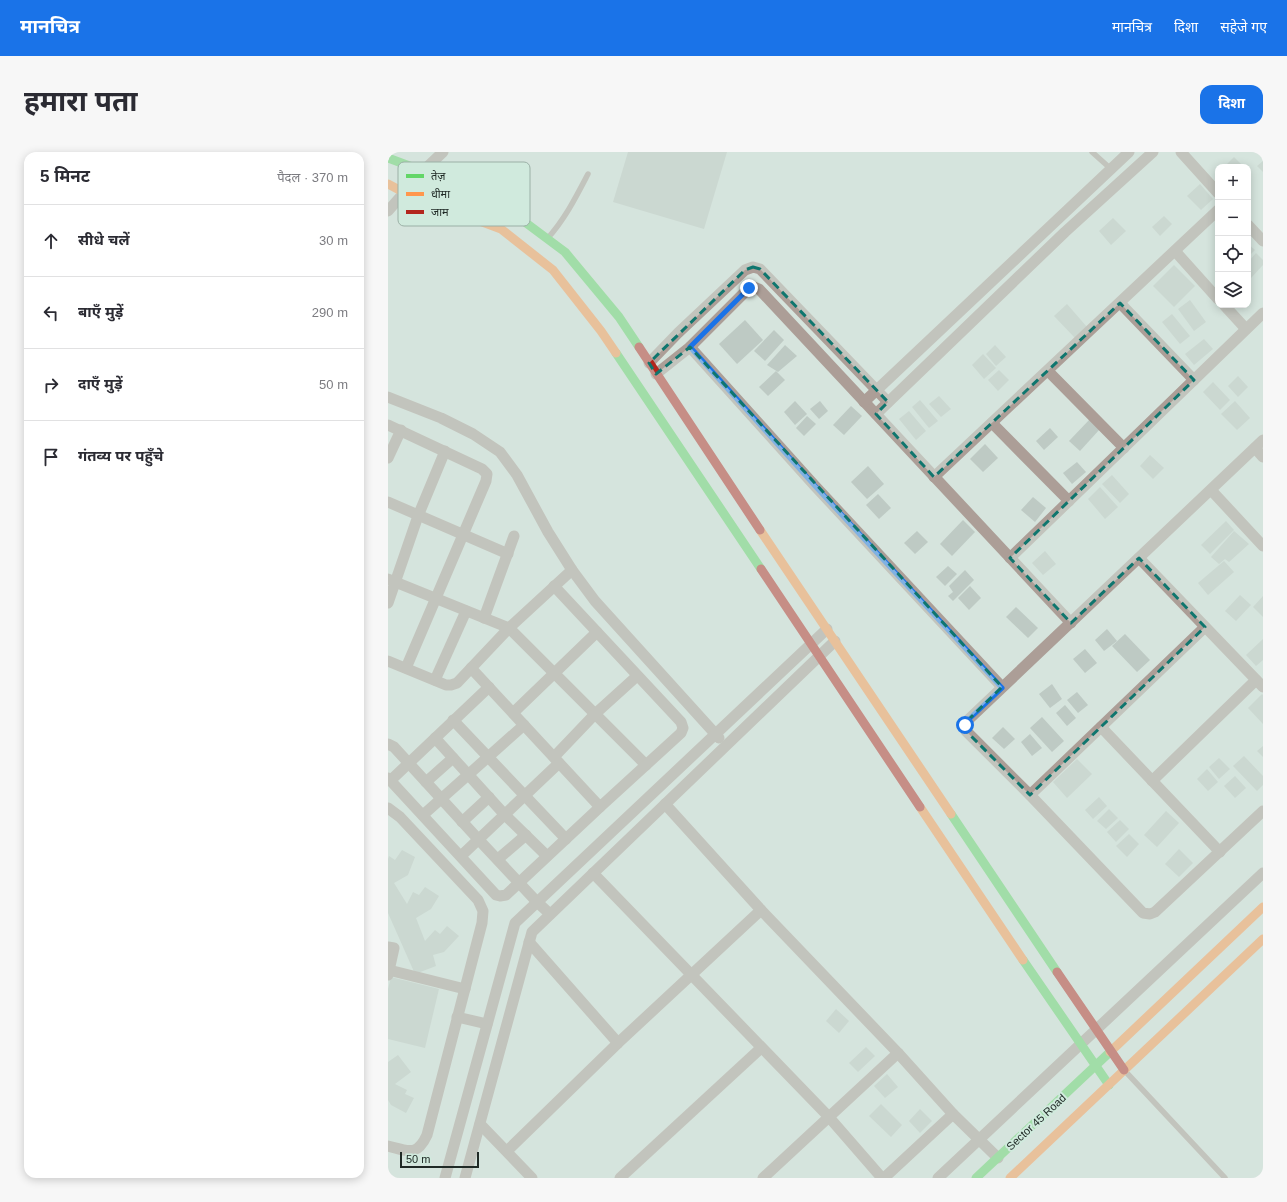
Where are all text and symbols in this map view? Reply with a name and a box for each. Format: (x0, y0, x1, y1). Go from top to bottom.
text: मानचित्र (20, 16, 80, 37)
text: मानचित्र (1112, 19, 1152, 35)
text: दिशा (1174, 19, 1198, 35)
text: सहेजे गए (1220, 19, 1267, 35)
button: दिशा (1200, 85, 1263, 124)
text: हमारा पता (24, 86, 138, 117)
legend (398, 162, 530, 226)
map controls (1215, 164, 1251, 308)
button: + (1215, 164, 1251, 200)
text: 5 मिनट (40, 167, 90, 186)
text: पैदल · 370 m (277, 170, 348, 185)
text: तेज़ (431, 170, 446, 182)
text: धीमा (431, 188, 450, 200)
button: − (1215, 200, 1251, 236)
text: जाम (431, 206, 449, 218)
icon: ahead (40, 230, 62, 252)
text: सीधे चलें (78, 231, 129, 248)
text: 30 m (319, 233, 348, 248)
button: locate (1215, 236, 1251, 272)
button: layers (1215, 272, 1251, 308)
route end (740, 279, 758, 297)
icon: left (40, 302, 62, 324)
text: बाएँ मुड़ें (78, 303, 123, 320)
text: 290 m (312, 305, 348, 320)
icon: right (40, 374, 62, 396)
text: दाएँ मुड़ें (78, 375, 122, 392)
text: 50 m (319, 377, 348, 392)
icon: arrive (40, 446, 62, 468)
text: गंतव्य पर पहुँचे (78, 447, 163, 464)
route start (956, 716, 974, 734)
street label: Sector 45 Road (1004, 1092, 1068, 1152)
scale bar (400, 1150, 479, 1169)
text: 50 m (406, 1153, 430, 1165)

